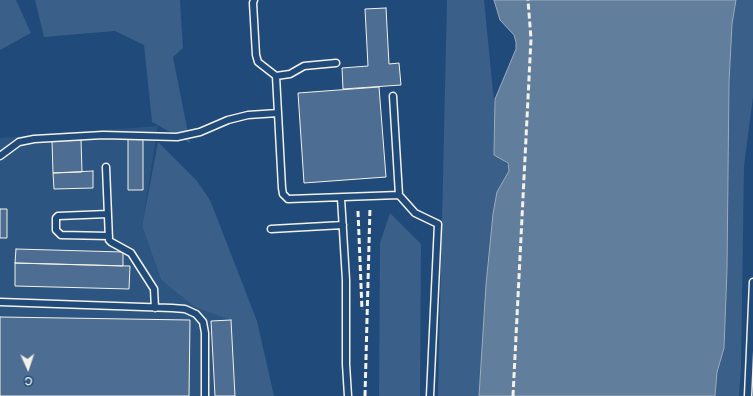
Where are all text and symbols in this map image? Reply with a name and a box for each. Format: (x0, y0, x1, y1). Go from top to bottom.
north arrow (8, 348, 48, 388)
text: С (24, 374, 33, 387)

